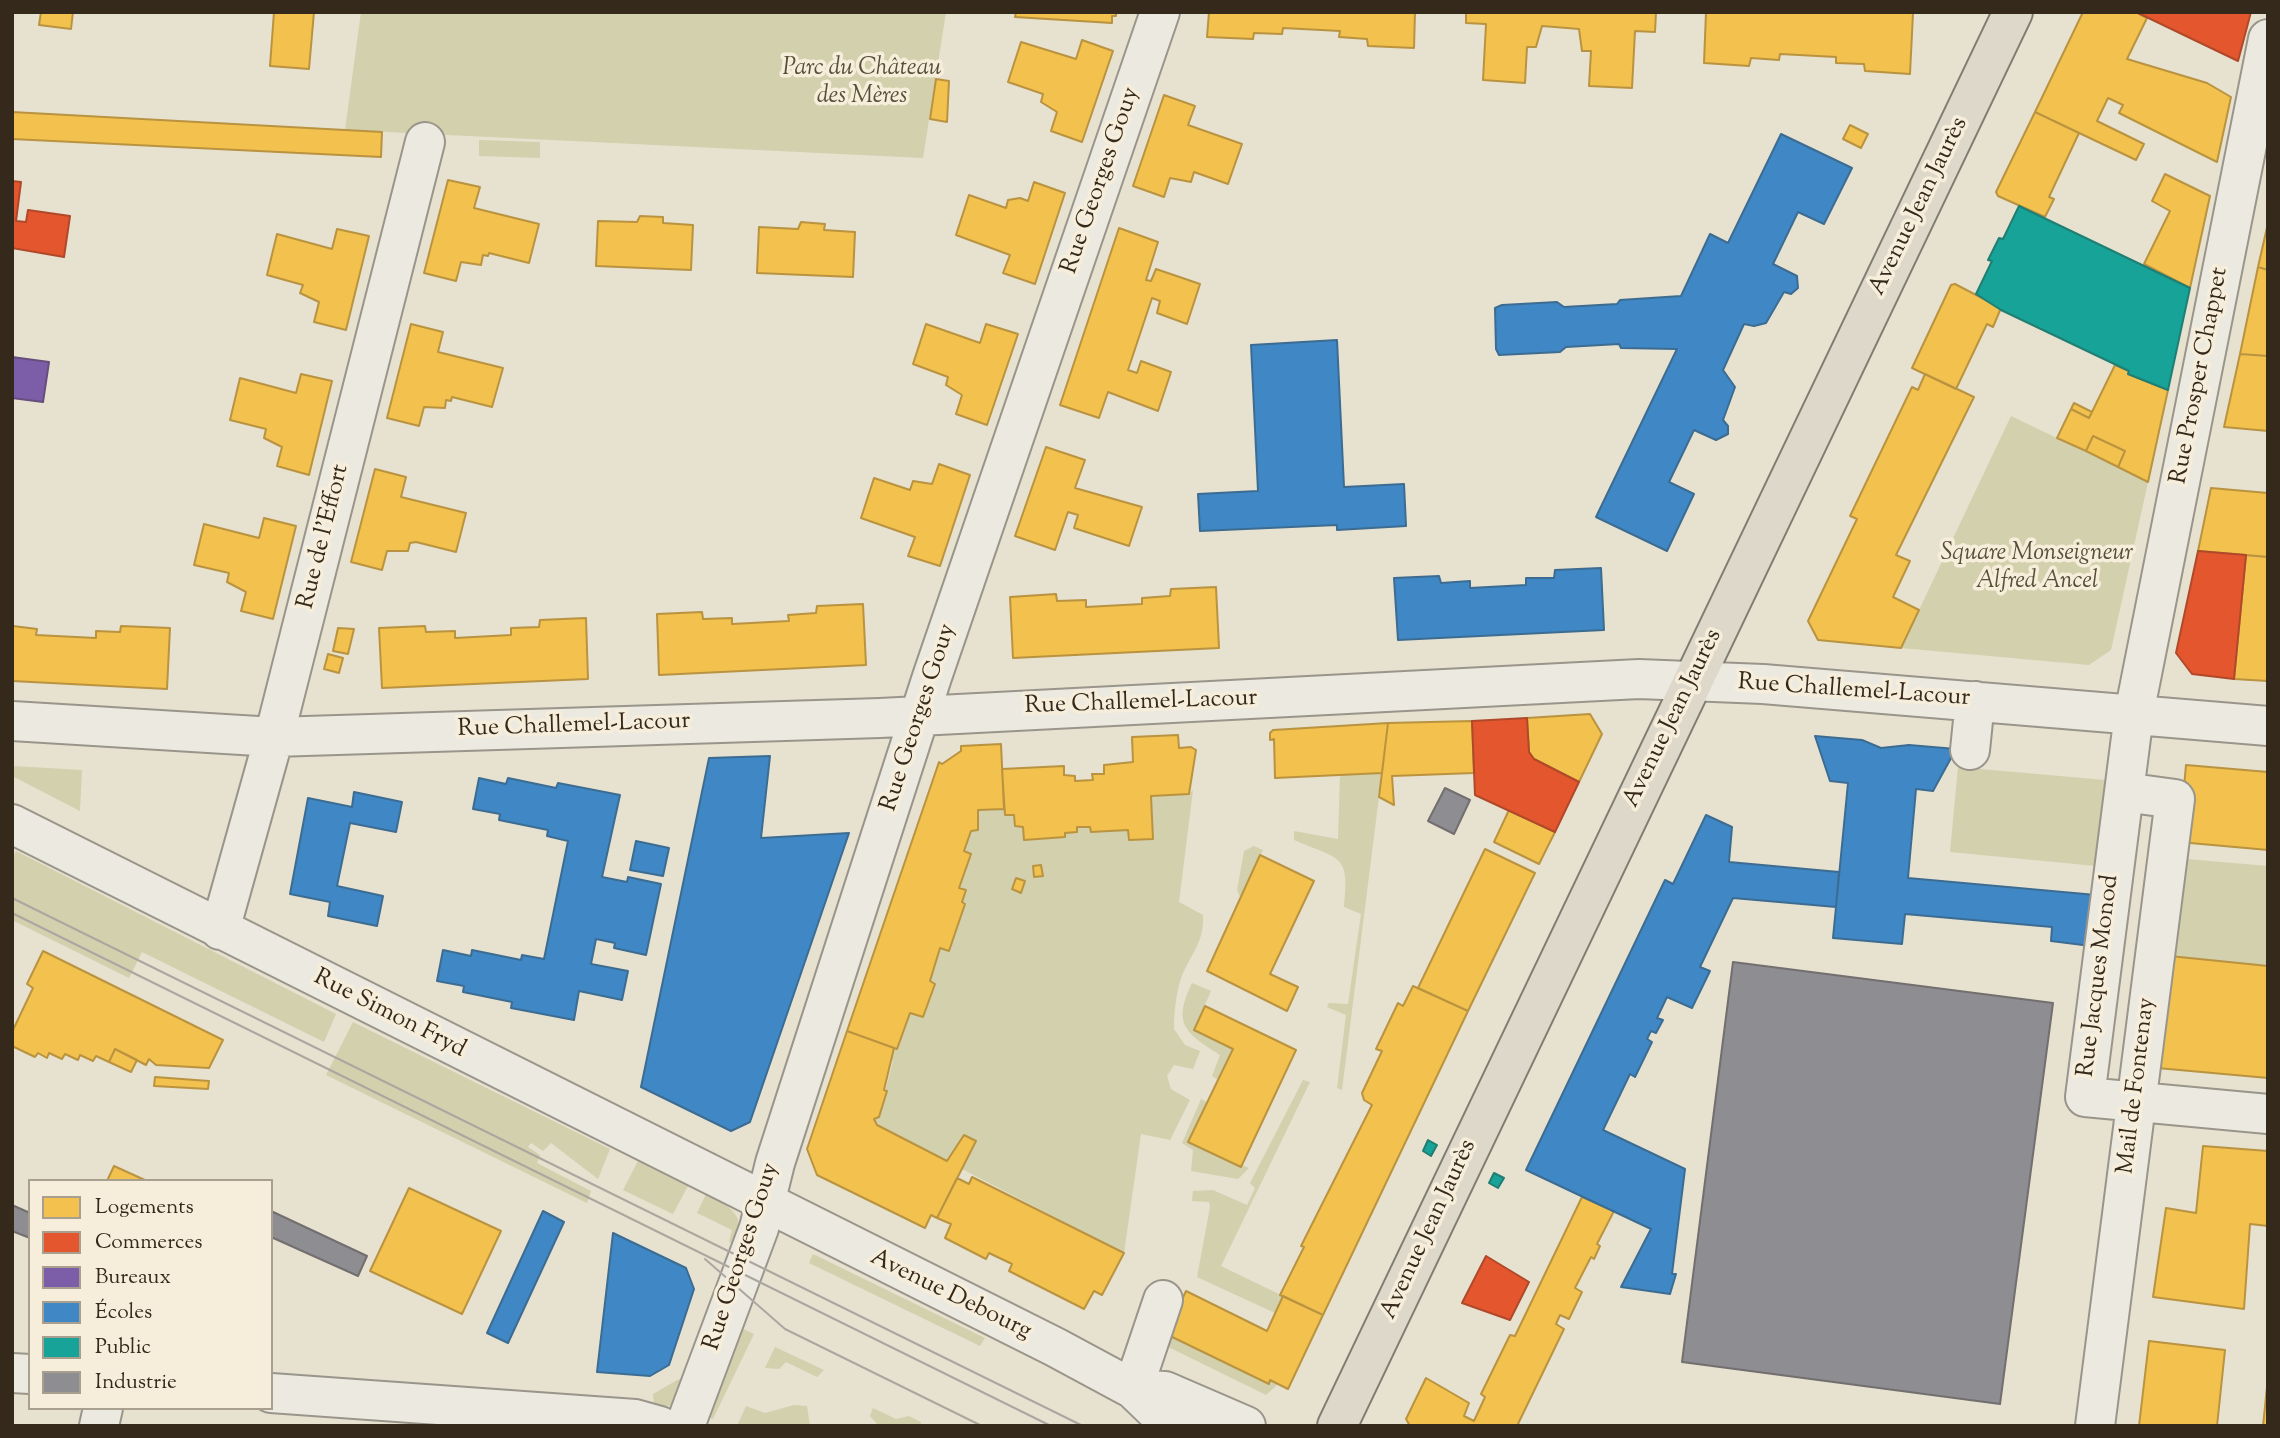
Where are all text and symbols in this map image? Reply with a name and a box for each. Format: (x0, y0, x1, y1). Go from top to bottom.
park label: Parc du Château des Mères (783, 56, 941, 112)
street label: Rue Georges Gouy (1057, 84, 1147, 278)
street label: Avenue Jean Jaurès (1864, 113, 1976, 301)
street label: Rue Prosper Chappet (2166, 265, 2236, 487)
street label: Rue de l'Effort (293, 462, 357, 612)
park label: Square Monseigneur Alfred Ancel (1941, 541, 2133, 597)
street label: Rue Georges Gouy (876, 621, 964, 815)
street label: Avenue Jean Jaurès (1618, 625, 1730, 813)
street label: Rue Challemel-Lacour (1737, 670, 1971, 714)
street label: Rue Challemel-Lacour (1024, 686, 1258, 722)
street label: Rue Challemel-Lacour (457, 709, 691, 745)
street label: Rue Jacques Monod (2073, 873, 2127, 1079)
street label: Rue Simon Fryd (308, 964, 470, 1066)
street label: Mail de Fontenay (2113, 996, 2163, 1176)
street label: Avenue Jean Jaurès (1376, 1136, 1484, 1324)
street label: Rue Georges Gouy (699, 1160, 787, 1354)
legend (28, 1179, 273, 1410)
text: Logements (95, 1193, 194, 1223)
text: Commerces (95, 1228, 203, 1258)
street label: Avenue Debourg (865, 1244, 1035, 1348)
text: Bureaux (95, 1263, 171, 1293)
text: Écoles (95, 1298, 152, 1328)
text: Public (95, 1333, 151, 1363)
text: Industrie (95, 1368, 177, 1398)

